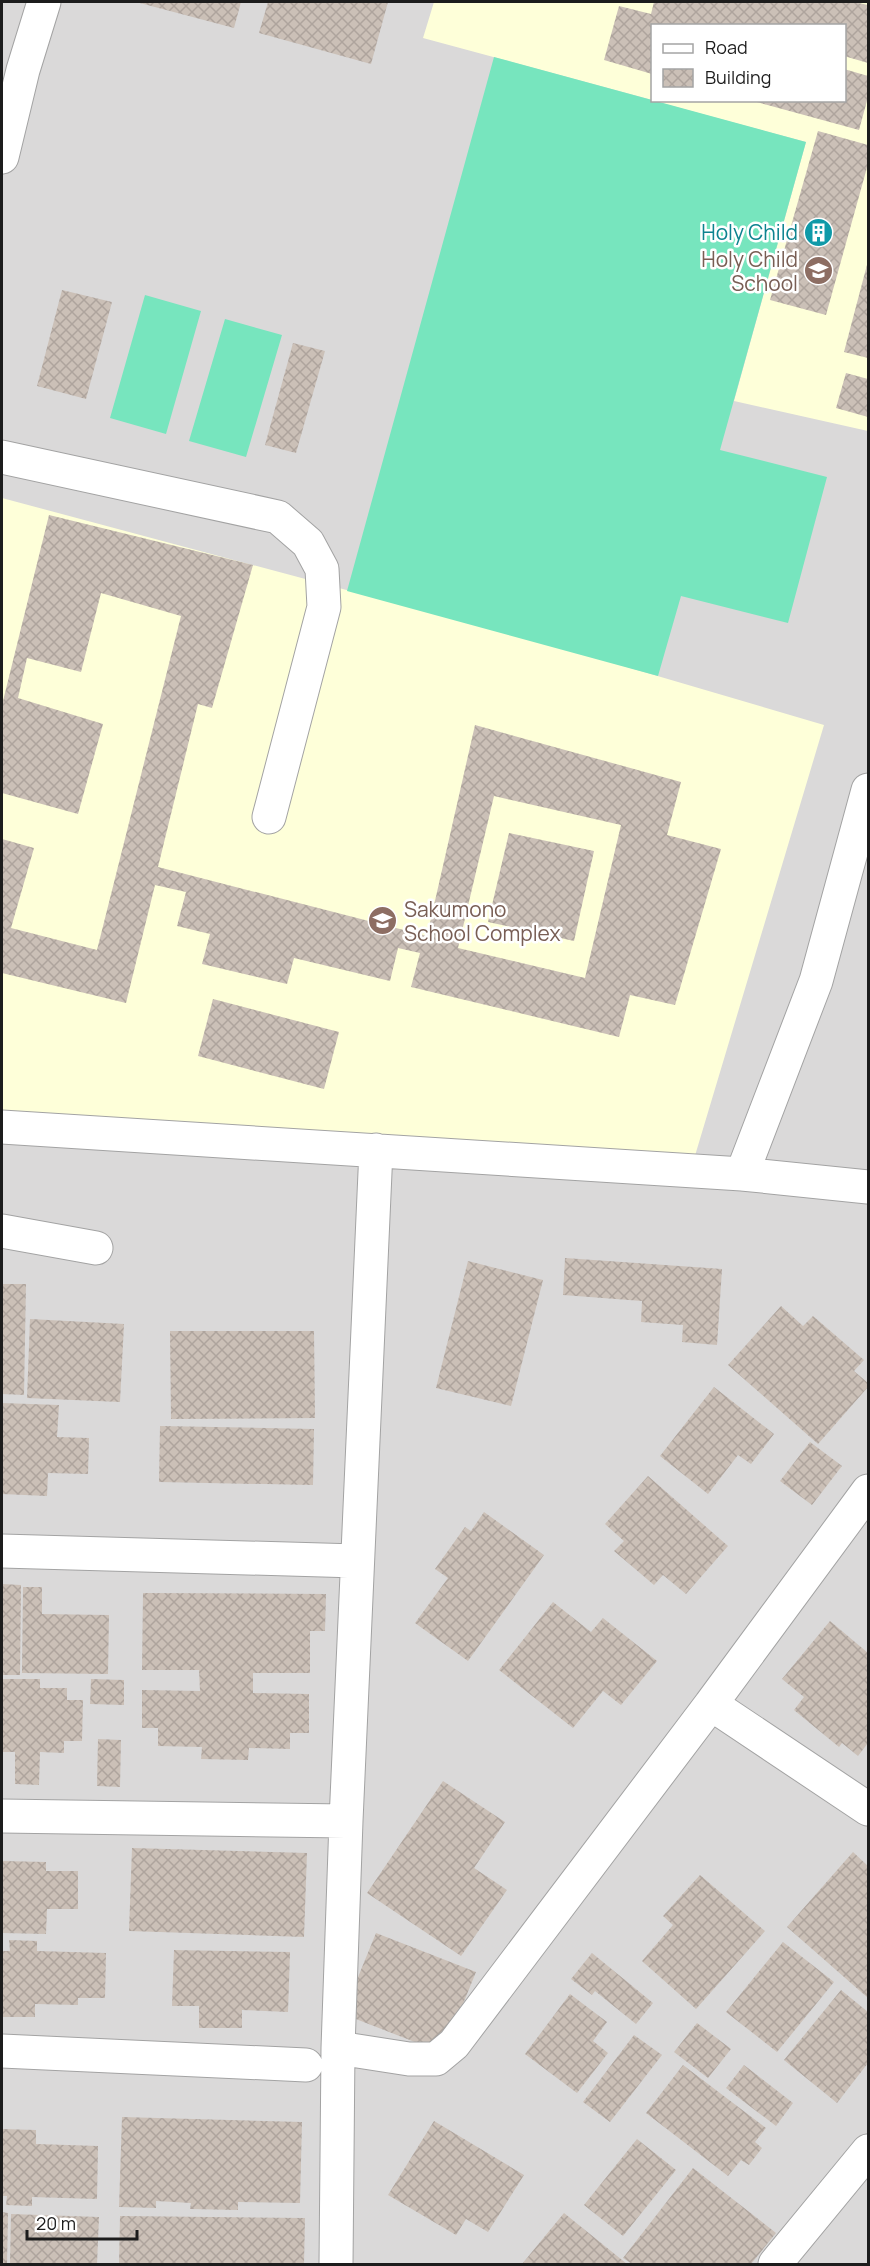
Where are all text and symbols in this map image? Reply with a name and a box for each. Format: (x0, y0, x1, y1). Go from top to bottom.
legend (651, 24, 846, 102)
text: Road (705, 35, 748, 59)
text: Building (705, 65, 771, 89)
building icon: Holy Child (803, 216, 835, 248)
place label: Holy Child (701, 218, 798, 246)
place label: Holy Child School (701, 245, 798, 297)
school or university icon: Holy Child School (803, 255, 835, 287)
place label: Sakumono School Complex (404, 895, 561, 947)
school or university icon: Sakumono School Complex (367, 905, 399, 937)
scale bar (27, 2203, 136, 2241)
text: 20 m (36, 2211, 76, 2235)

